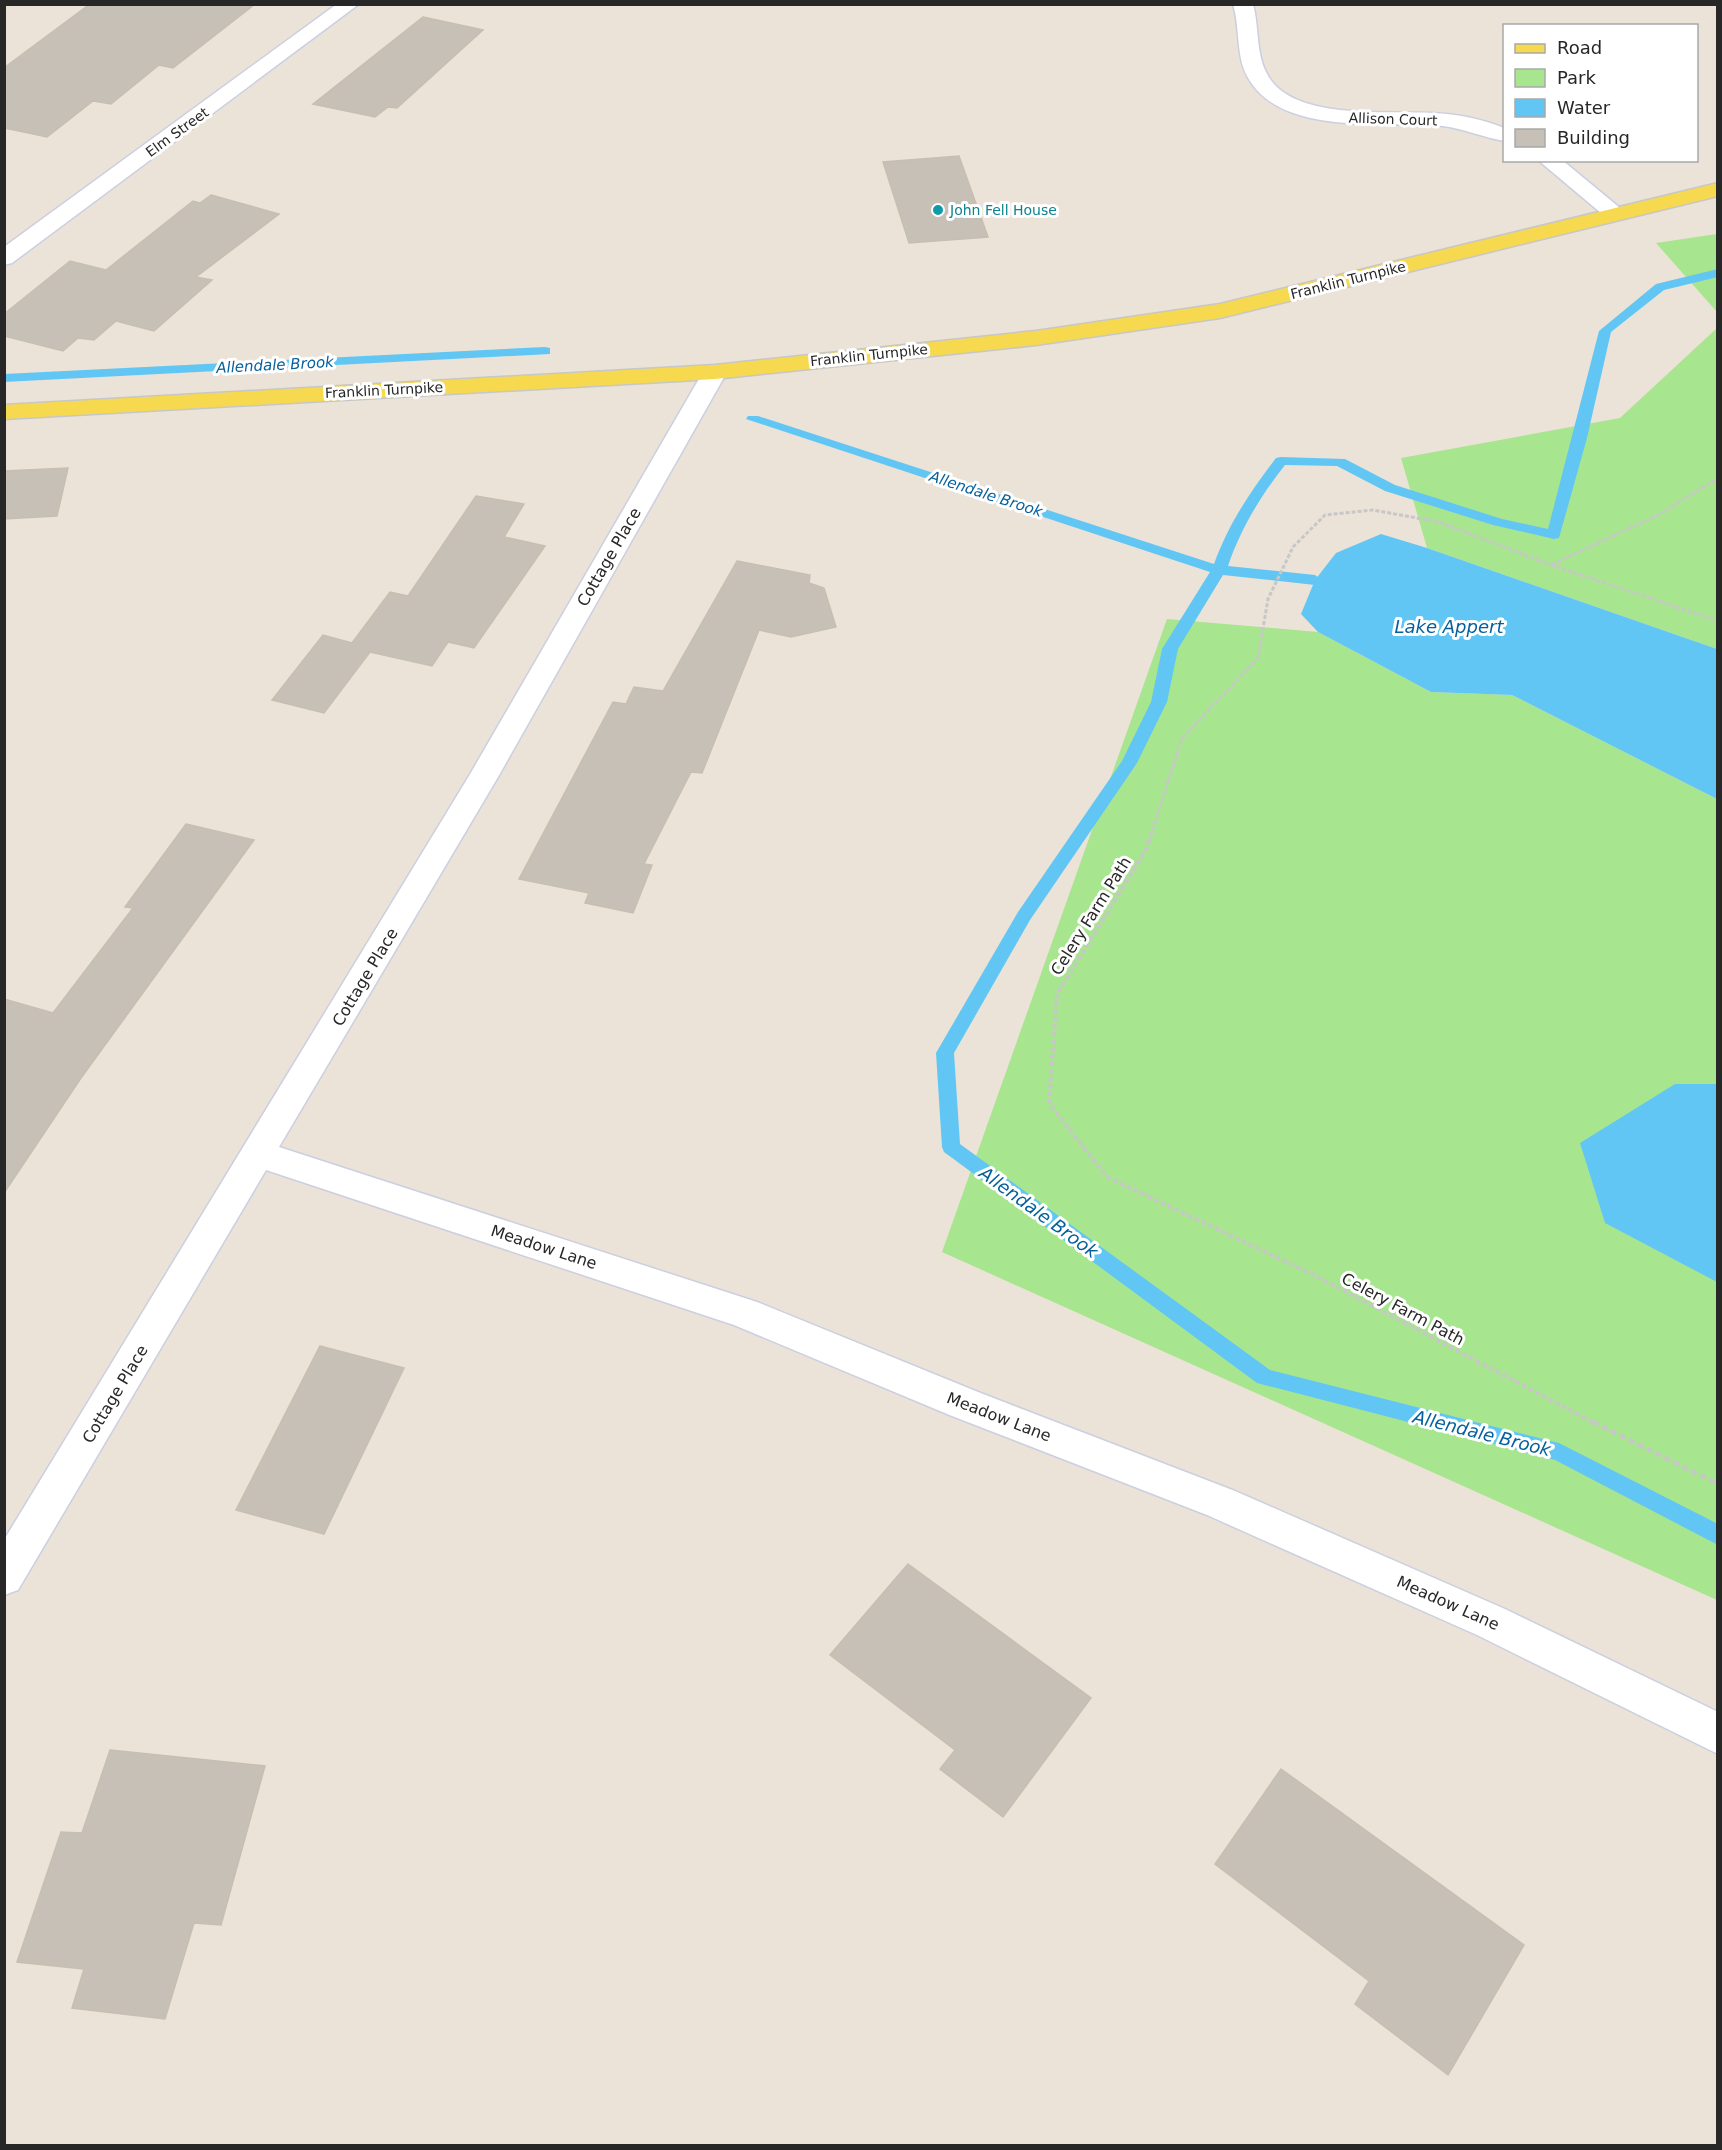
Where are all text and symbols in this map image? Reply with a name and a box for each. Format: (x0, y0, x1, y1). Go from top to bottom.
legend (1503, 24, 1698, 162)
text: Road (1557, 37, 1602, 58)
text: Park (1557, 67, 1596, 88)
text: Water (1557, 97, 1611, 118)
street label: Elm Street (143, 104, 212, 160)
street label: Allison Court (1348, 109, 1438, 129)
text: Building (1557, 127, 1630, 148)
place label: John Fell House (949, 202, 1057, 218)
marker: John Fell House (931, 203, 945, 217)
street label: Franklin Turnpike (1289, 258, 1407, 302)
street label: Franklin Turnpike (809, 341, 929, 369)
water label: Allendale Brook (215, 353, 336, 377)
street label: Franklin Turnpike (325, 379, 443, 401)
water label: Allendale Brook (926, 467, 1046, 521)
street label: Cottage Place (573, 504, 645, 610)
water label: Lake Appert (1395, 616, 1504, 637)
street label: Celery Farm Path (1047, 853, 1135, 979)
street label: Cottage Place (328, 925, 402, 1029)
water label: Allendale Brook (975, 1161, 1104, 1263)
street label: Meadow Lane (489, 1221, 599, 1273)
street label: Celery Farm Path (1338, 1269, 1468, 1349)
street label: Cottage Place (78, 1342, 152, 1446)
street label: Meadow Lane (944, 1388, 1054, 1446)
water label: Allendale Brook (1410, 1405, 1555, 1461)
street label: Meadow Lane (1394, 1572, 1502, 1634)

